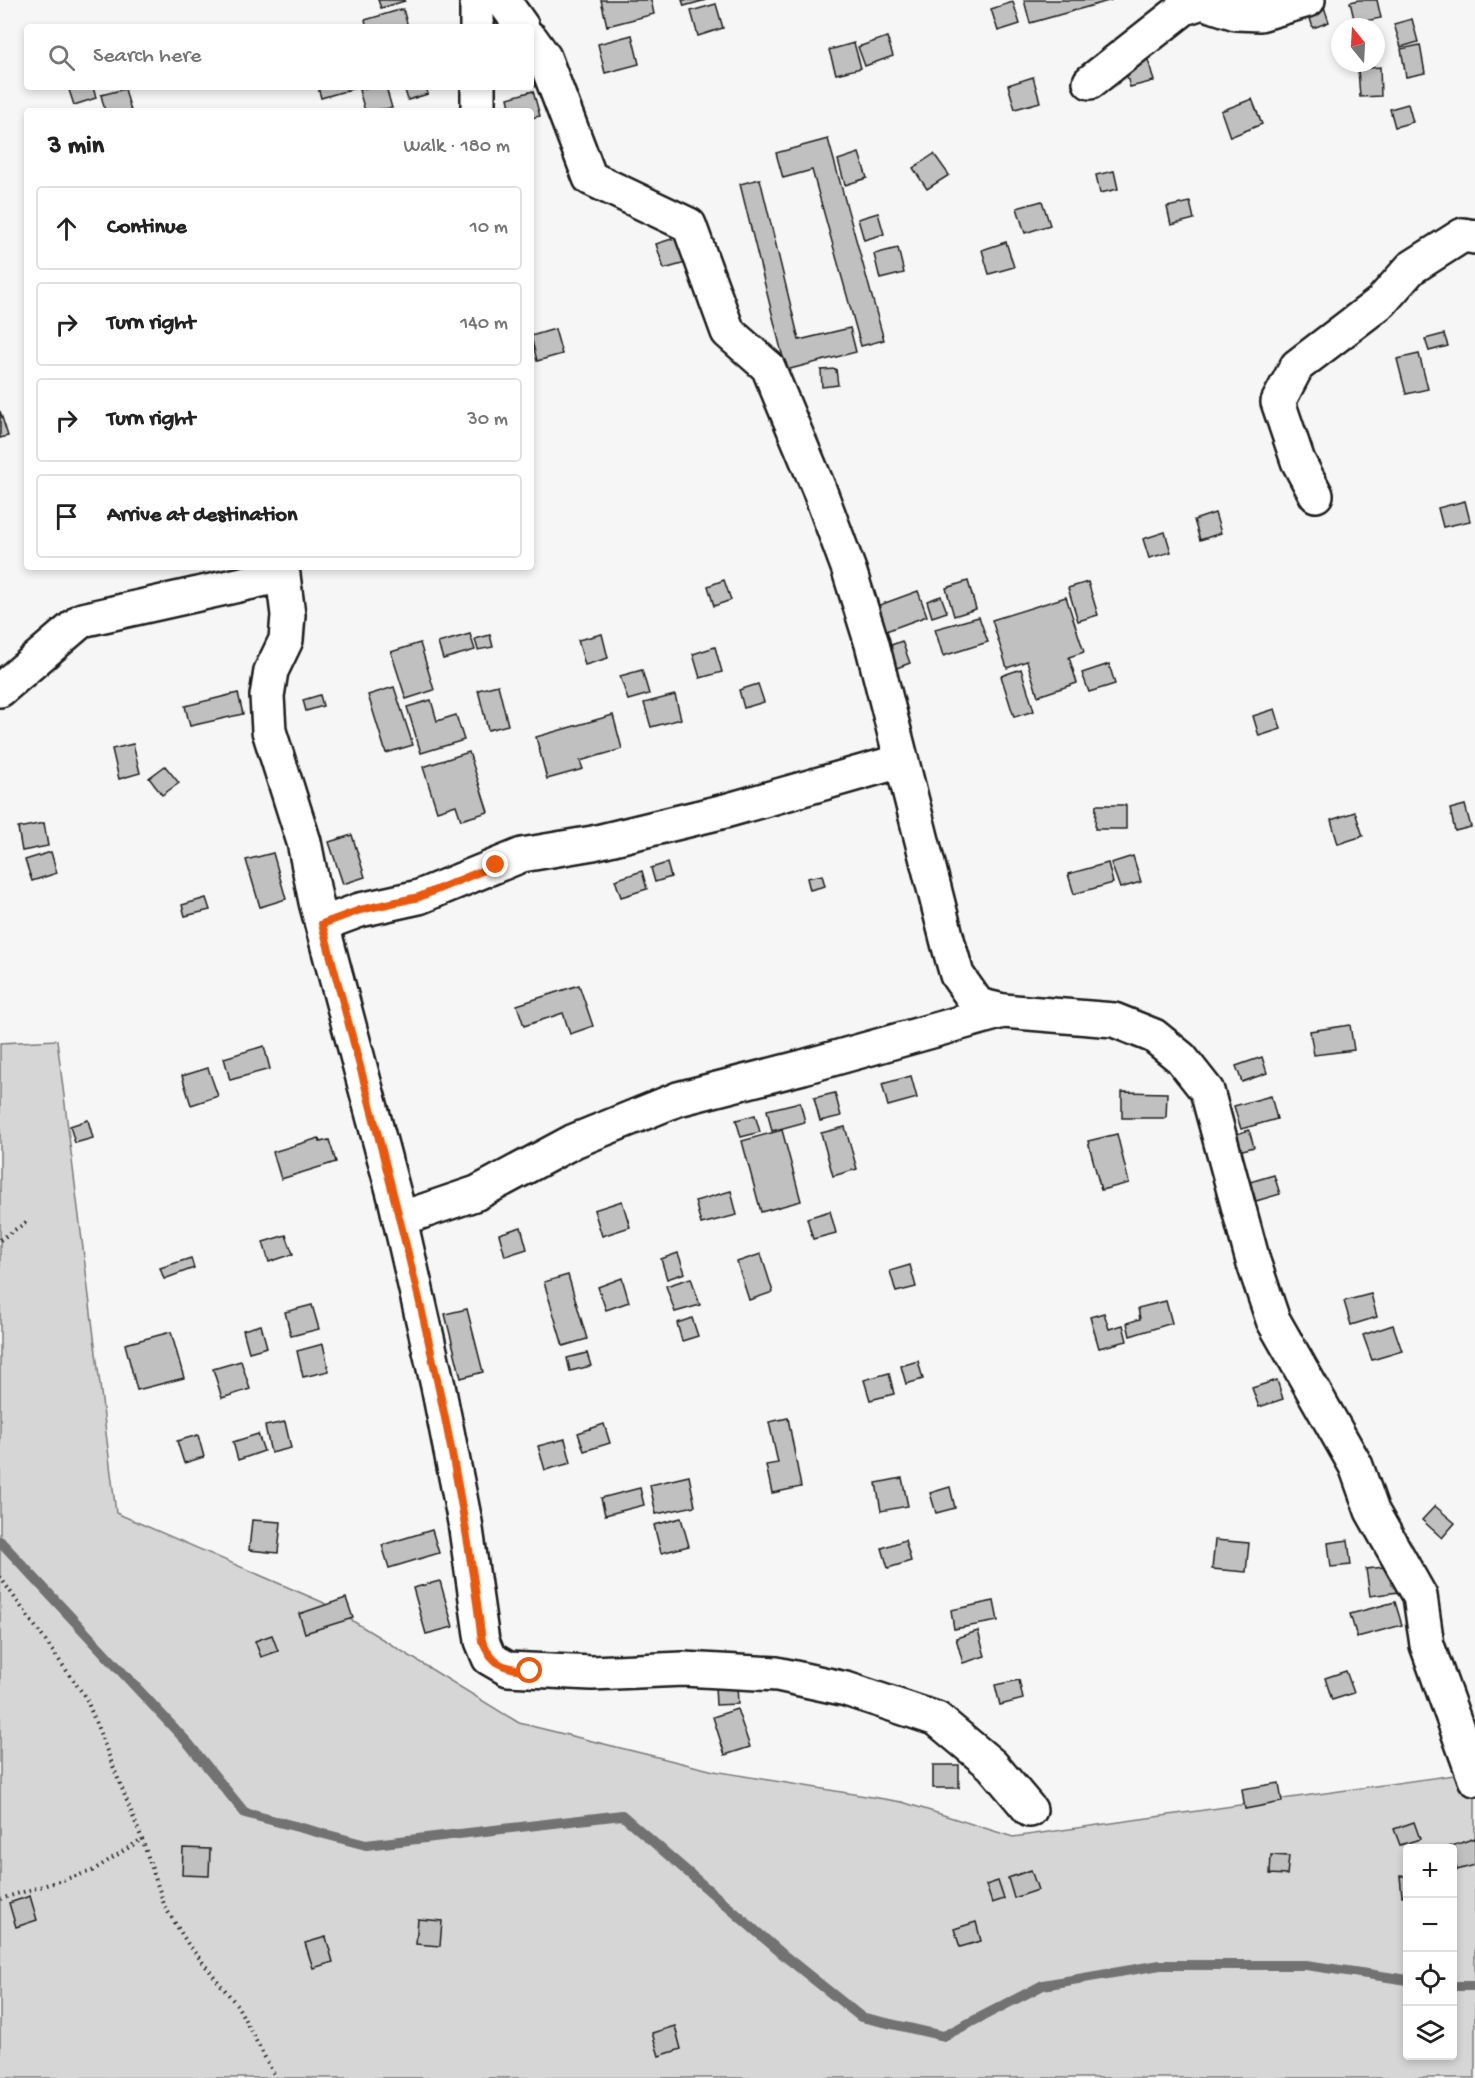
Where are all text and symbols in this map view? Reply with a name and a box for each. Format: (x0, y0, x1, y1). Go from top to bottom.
north arrow (1331, 18, 1385, 72)
search box (24, 24, 534, 90)
icon: search (45, 41, 78, 74)
text: Search here (93, 44, 201, 70)
text: 3 min (48, 132, 104, 163)
text: Walk · 180 m (403, 136, 510, 159)
icon: ahead (50, 212, 83, 245)
text: Continue (107, 215, 187, 241)
text: 10 m (470, 217, 508, 240)
icon: right (50, 308, 83, 341)
text: Turn right (107, 311, 195, 337)
text: 140 m (460, 313, 508, 336)
icon: right (50, 404, 83, 437)
text: Turn right (107, 407, 195, 433)
text: 30 m (467, 409, 508, 432)
icon: arrive (50, 500, 83, 533)
text: Arrive at destination (107, 503, 297, 529)
route end (482, 851, 508, 877)
route start (516, 1657, 542, 1683)
map controls (1403, 1844, 1457, 2060)
button: + (1403, 1844, 1457, 1898)
button: − (1403, 1898, 1457, 1952)
button: locate (1403, 1952, 1457, 2006)
button: layers (1403, 2006, 1457, 2060)

